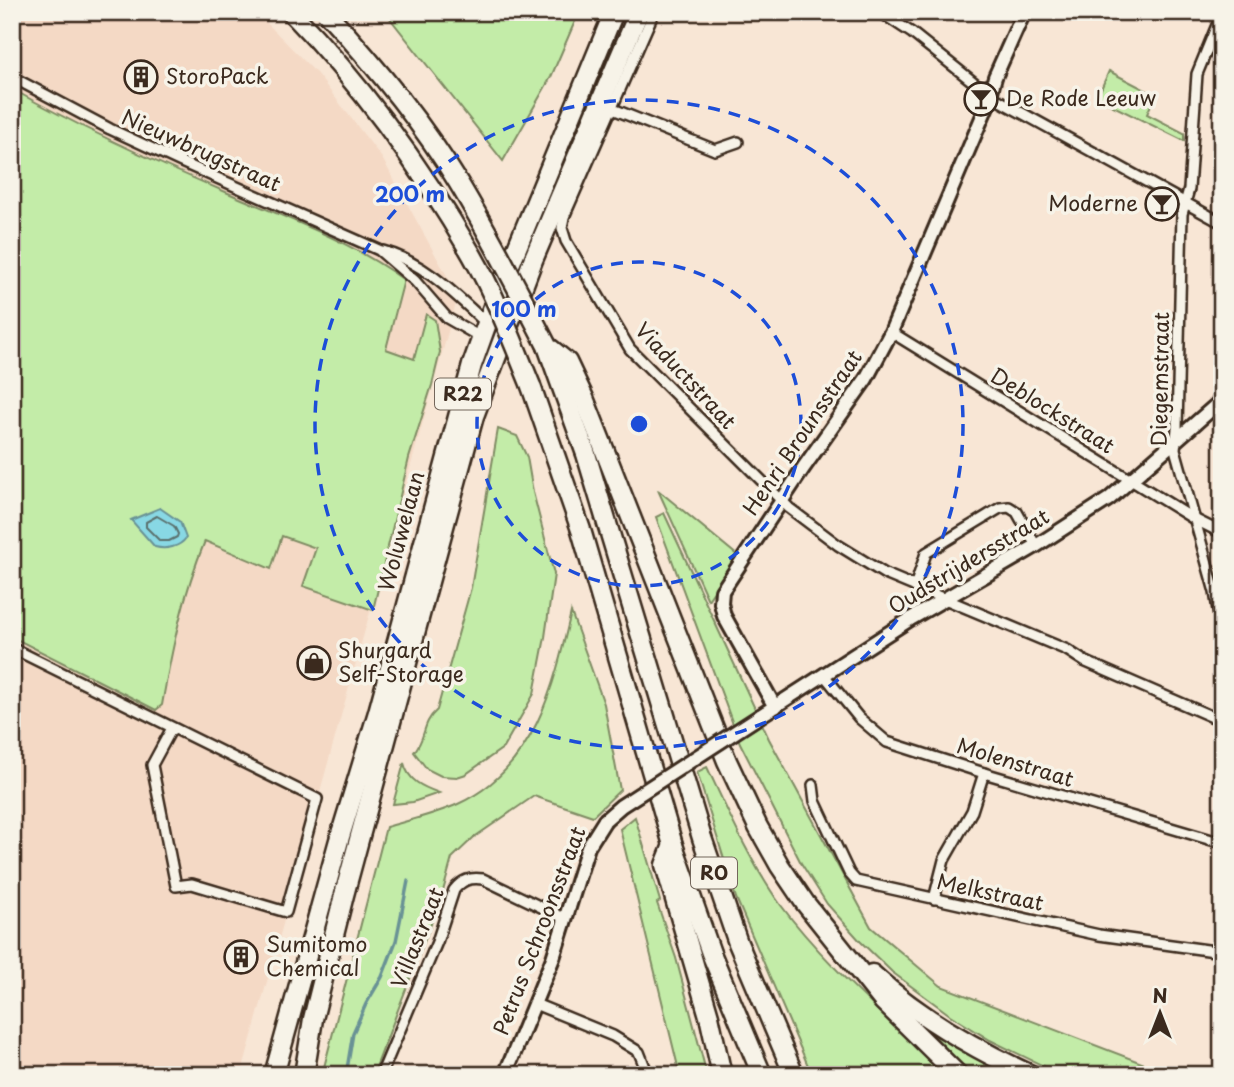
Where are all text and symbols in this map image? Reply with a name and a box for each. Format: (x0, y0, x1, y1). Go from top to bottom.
building icon: StoroPack (122, 58, 160, 96)
place label: StoroPack (166, 59, 269, 91)
bar icon: De Rode Leeuw (962, 80, 1000, 118)
place label: De Rode Leeuw (1006, 81, 1156, 113)
street label: Nieuwbrugstraat (117, 100, 286, 199)
text: 200 m (375, 177, 445, 209)
bar icon: Moderne (1143, 185, 1181, 223)
place label: Moderne (1048, 186, 1138, 218)
text: 100 m (491, 292, 557, 324)
street label: Diegemstraat (1142, 311, 1176, 447)
street label: Viaductstraat (628, 314, 745, 435)
street label: Henri Brounsstraat (734, 343, 869, 521)
street label: Deblockstraat (985, 358, 1122, 460)
road number: R22 (435, 378, 491, 410)
centre of rings (627, 412, 651, 436)
street label: Woluwelaan (369, 467, 431, 594)
street label: Oudstrijdersstraat (881, 499, 1055, 621)
place label: Shurgard Self-Storage (338, 633, 464, 689)
shop icon: Shurgard Self-Storage (295, 644, 333, 682)
street label: Molenstraat (953, 728, 1078, 794)
street label: Petrus Schroonsstraat (484, 821, 593, 1039)
road number: R0 (691, 858, 737, 888)
street label: Melkstraat (934, 864, 1047, 918)
street label: Villastraat (381, 882, 451, 993)
place label: Sumitomo Chemical (266, 927, 367, 983)
building icon: Sumitomo Chemical (222, 938, 260, 976)
north arrow (1126, 978, 1196, 1048)
text: N (1152, 981, 1168, 1009)

